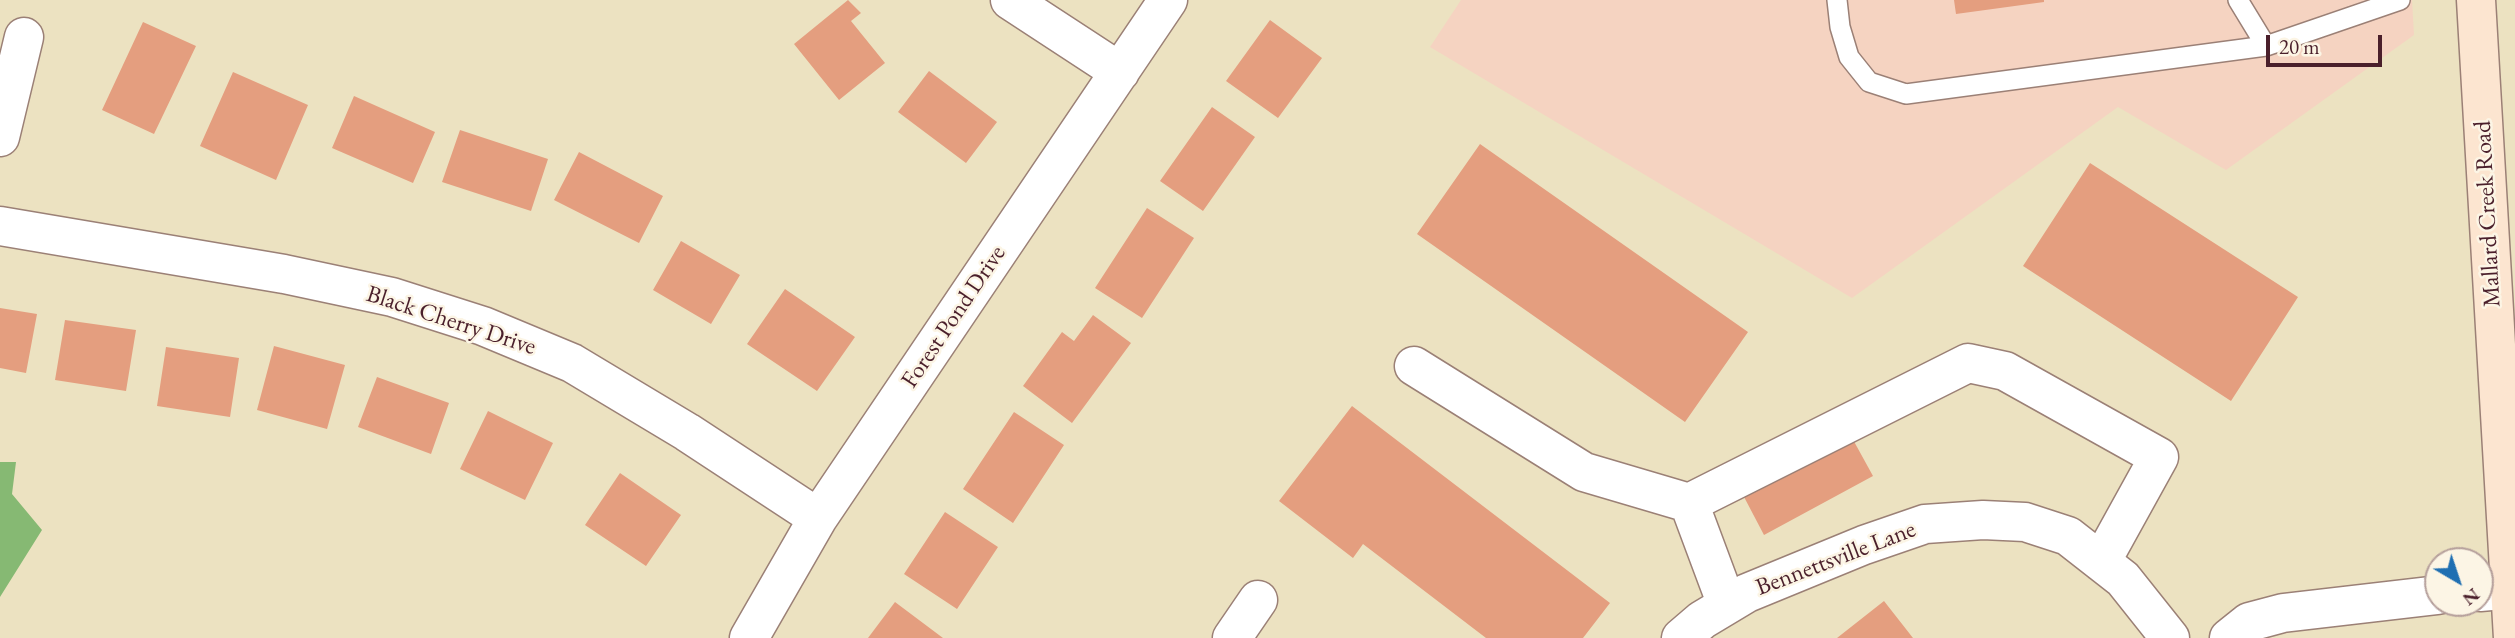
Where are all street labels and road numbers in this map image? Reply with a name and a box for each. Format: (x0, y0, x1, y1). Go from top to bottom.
street label: Mallard Creek Road (2469, 120, 2507, 308)
street label: Forest Pond Drive (896, 240, 1012, 394)
street label: Black Cherry Drive (363, 280, 539, 362)
street label: Bennettsville Lane (1752, 515, 1920, 603)

